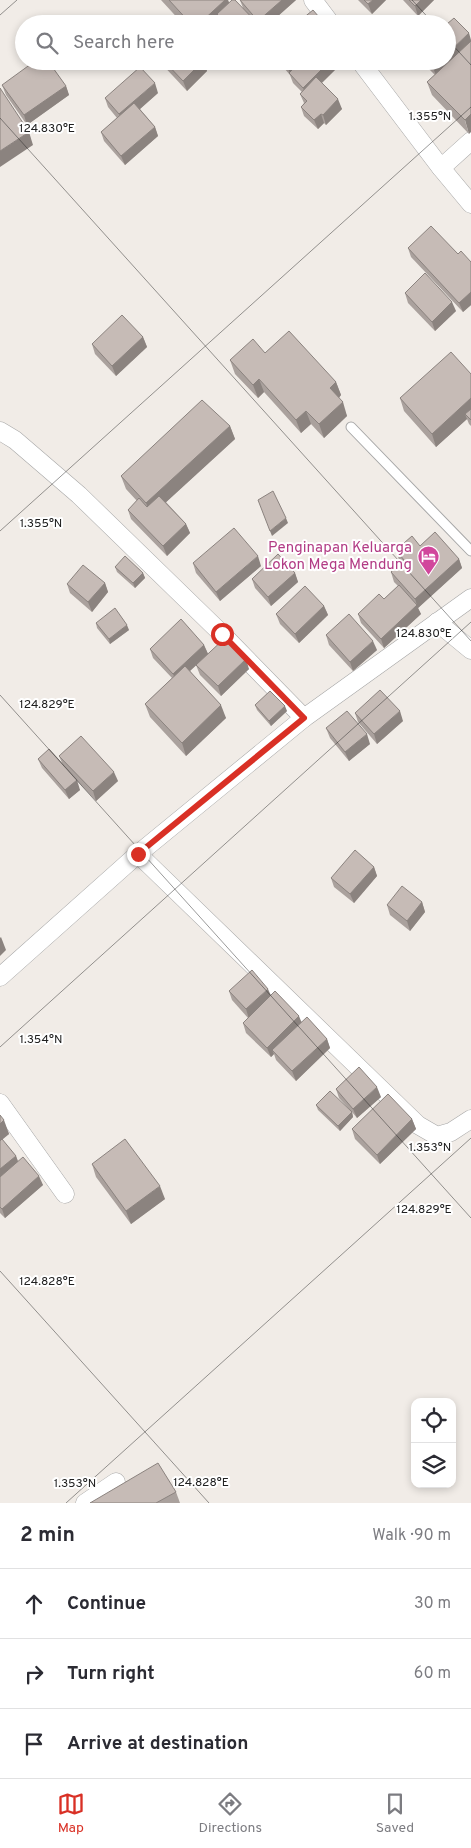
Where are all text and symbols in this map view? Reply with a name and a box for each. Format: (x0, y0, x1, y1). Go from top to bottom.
search box (15, 15, 456, 70)
icon: search (33, 29, 61, 57)
text: Search here (73, 31, 175, 55)
text: 1.355°N (409, 109, 451, 125)
text: 124.830°E (19, 121, 75, 137)
text: 1.355°N (20, 516, 62, 532)
place label: Penginapan Keluarga Lokon Mega Mendung (264, 539, 412, 575)
hotel icon: Penginapan Keluarga Lokon Mega Mendung (416, 545, 440, 576)
route start (211, 623, 234, 646)
text: 124.830°E (396, 626, 452, 642)
text: 124.829°E (19, 697, 75, 713)
route end (127, 843, 150, 866)
text: 1.354°N (20, 1032, 62, 1048)
text: 1.353°N (409, 1140, 451, 1156)
text: 124.829°E (396, 1202, 452, 1218)
text: 124.828°E (19, 1274, 75, 1290)
map controls (411, 1398, 456, 1488)
button: locate (411, 1398, 456, 1443)
button: layers (411, 1443, 456, 1488)
text: 124.828°E (173, 1475, 229, 1491)
text: 1.353°N (54, 1476, 96, 1492)
text: 2 min (20, 1522, 75, 1549)
text: Walk · 90 m (372, 1526, 451, 1546)
icon: ahead (20, 1590, 48, 1618)
text: Continue (67, 1592, 146, 1616)
text: 30 m (414, 1594, 451, 1614)
icon: right (20, 1660, 48, 1688)
text: Turn right (67, 1662, 155, 1686)
text: 60 m (414, 1664, 451, 1684)
icon: arrive (20, 1730, 48, 1758)
text: Arrive at destination (67, 1732, 248, 1756)
tab: Map (57, 1790, 85, 1837)
tab: Directions (198, 1790, 262, 1837)
tab: Saved (376, 1790, 414, 1837)

